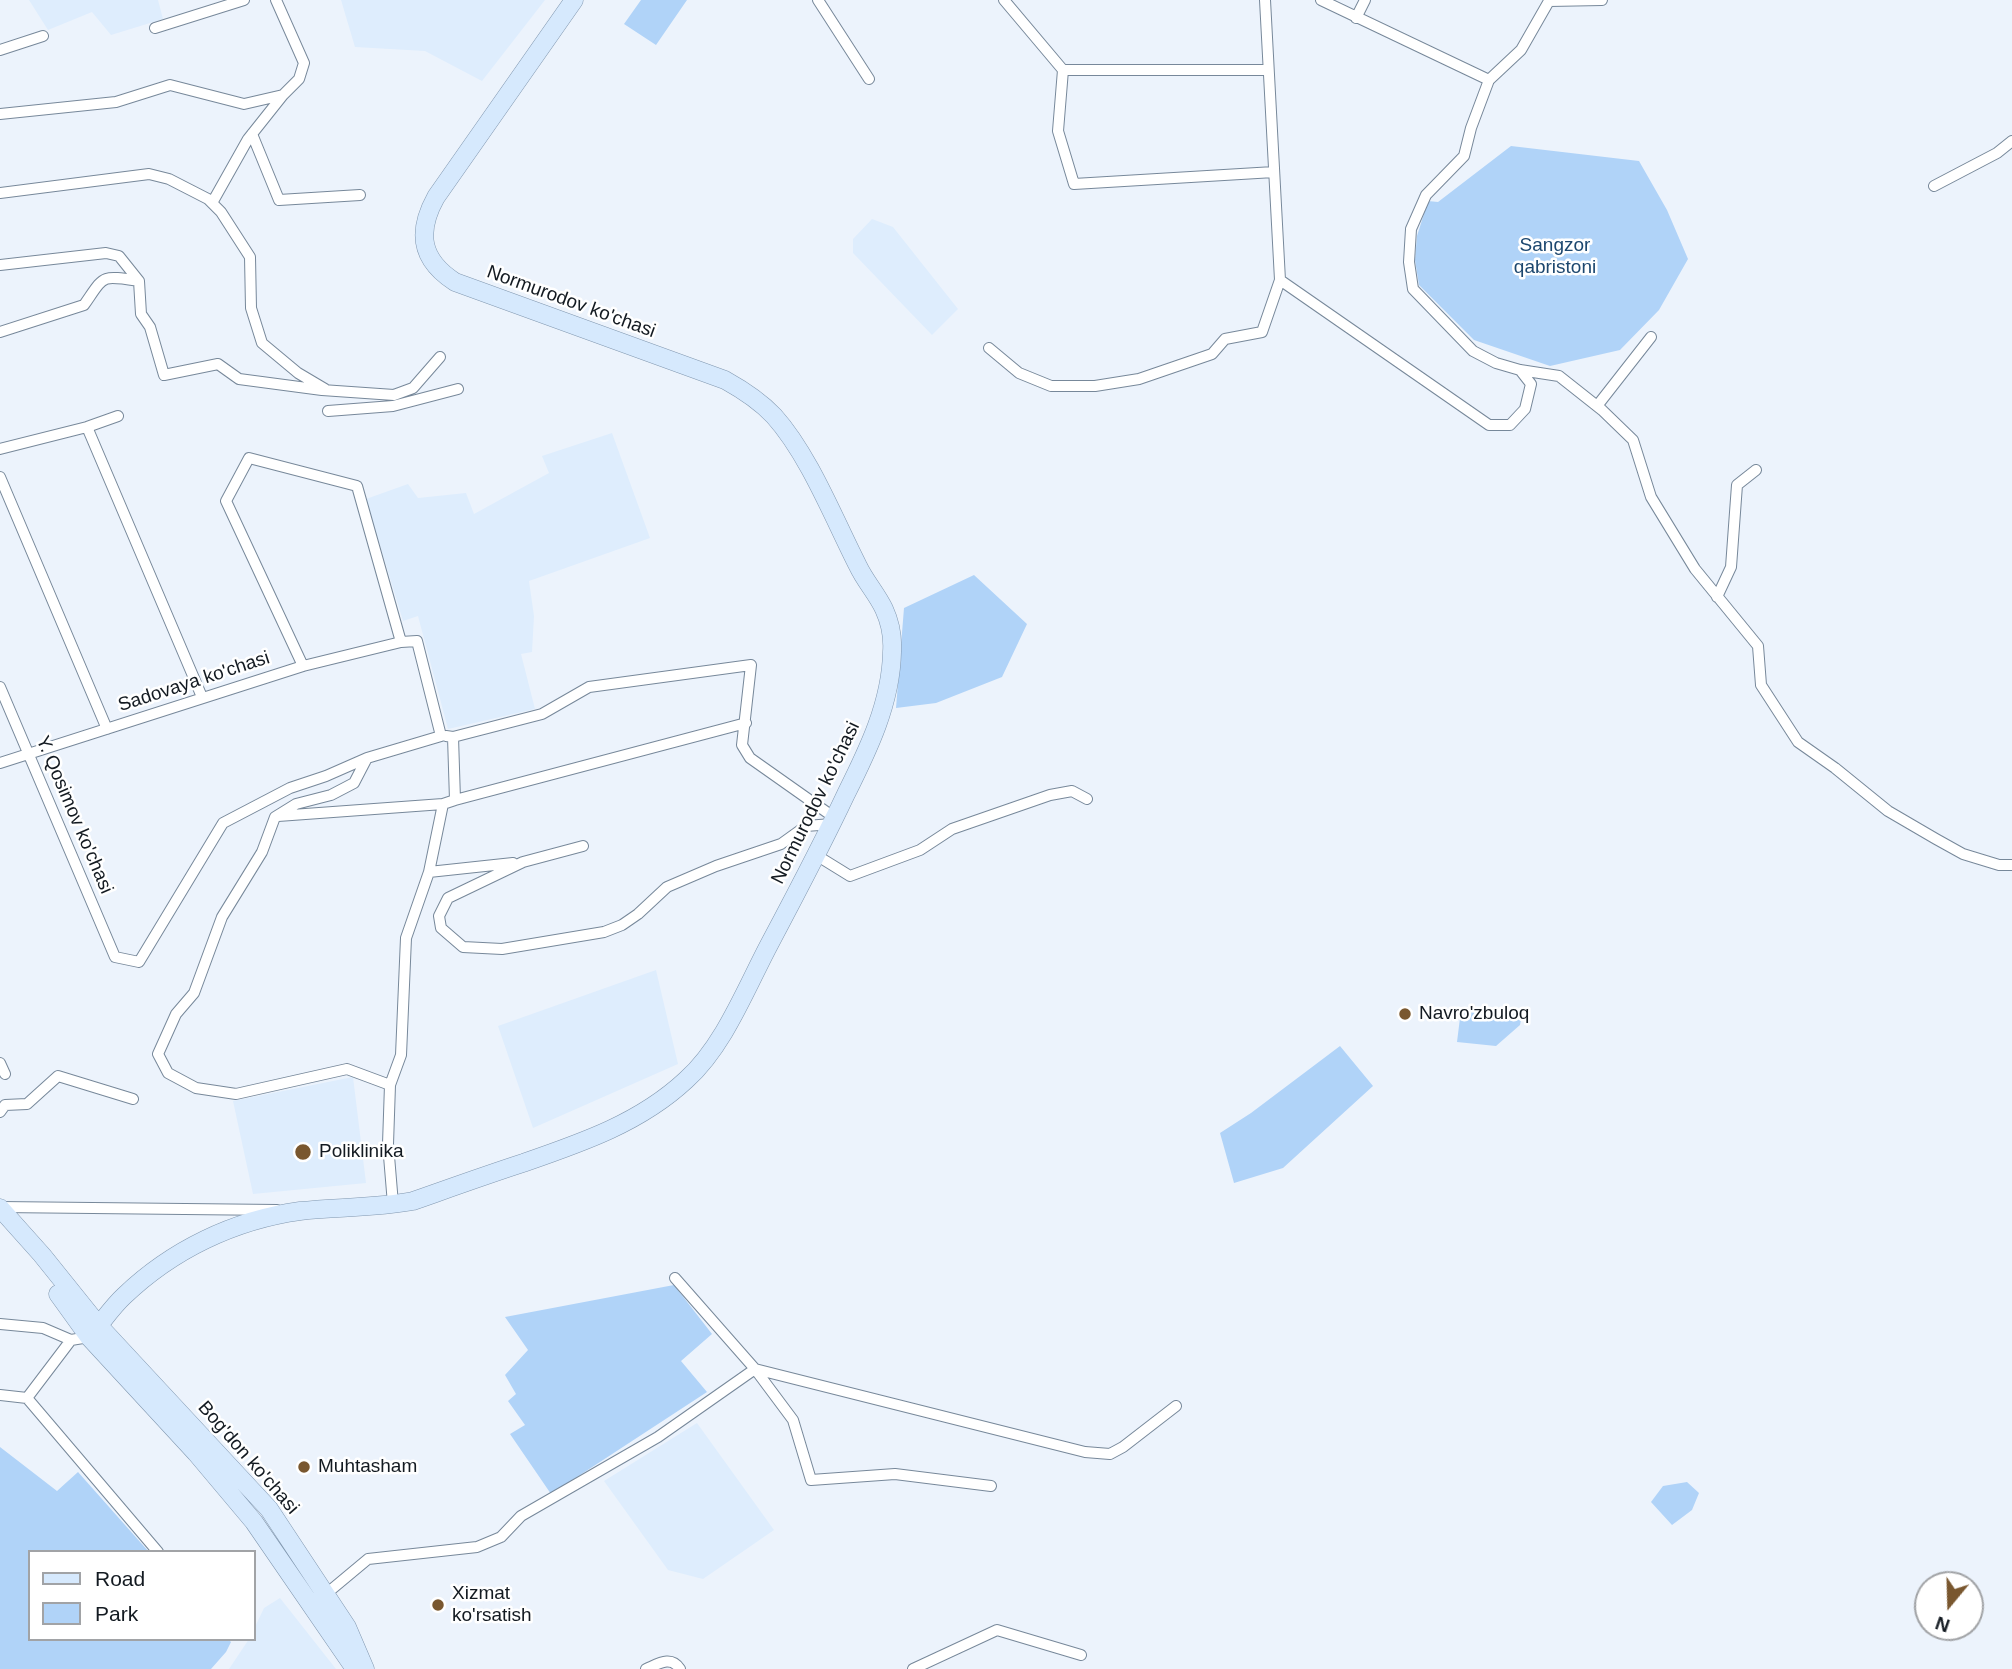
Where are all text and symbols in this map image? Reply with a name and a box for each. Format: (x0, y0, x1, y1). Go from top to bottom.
park label: Sangzor qabristoni (1514, 235, 1596, 279)
street label: Normurodov ko'chasi (484, 261, 658, 343)
street label: Sadovaya ko'chasi (115, 647, 273, 717)
street label: Normurodov ko'chasi (767, 718, 865, 888)
street label: Y. Qosimov ko'chasi (30, 733, 118, 897)
place label: Navro'zbuloq (1419, 1003, 1529, 1025)
marker: Navro'zbuloq (1397, 1006, 1413, 1022)
place label: Poliklinika (319, 1141, 403, 1163)
marker: Poliklinika (293, 1142, 313, 1162)
street label: Bog'don ko'chasi (193, 1397, 303, 1519)
place label: Muhtasham (318, 1456, 417, 1478)
marker: Muhtasham (296, 1459, 312, 1475)
legend (28, 1550, 256, 1641)
text: Road (95, 1567, 145, 1590)
north arrow (1914, 1571, 1984, 1641)
place label: Xizmat ko'rsatish (452, 1583, 532, 1627)
marker: Xizmat ko'rsatish (430, 1597, 446, 1613)
text: Park (95, 1602, 138, 1625)
text: N (1933, 1612, 1953, 1637)

